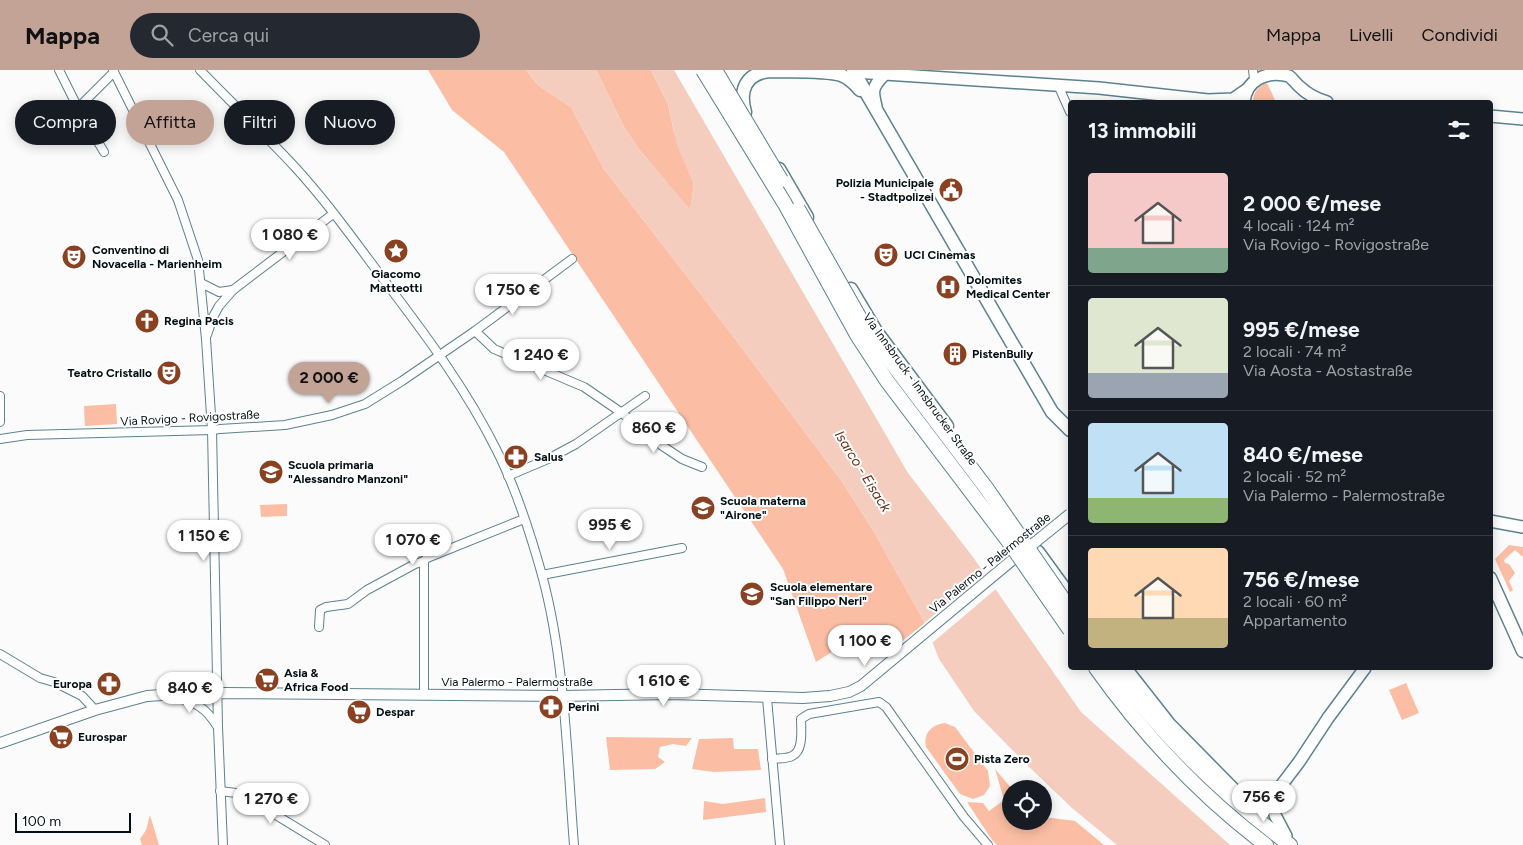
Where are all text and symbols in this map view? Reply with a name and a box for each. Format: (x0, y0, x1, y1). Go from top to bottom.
search box (130, 13, 480, 58)
text: Mappa (25, 21, 100, 50)
icon: search (148, 21, 176, 49)
text: Cerca qui (188, 24, 269, 47)
text: Mappa (1266, 24, 1321, 46)
text: Livelli (1349, 24, 1394, 46)
text: Condividi (1422, 24, 1498, 46)
chip: Compra (15, 100, 116, 145)
chip: Affitta (126, 100, 214, 145)
chip: Filtri (224, 100, 295, 145)
chip: Nuovo (305, 100, 395, 145)
icon: filters (1445, 116, 1473, 144)
text: 13 immobili (1088, 118, 1197, 143)
place label: Polizia Municipale - Stadtpolizei (836, 176, 934, 204)
public building icon: Polizia Municipale - Stadtpolizei (938, 177, 964, 203)
text: 2 000 €/mese (1243, 191, 1381, 216)
icon: home (1128, 193, 1188, 253)
text: 4 locali · 124 m² (1243, 216, 1355, 235)
pin: 1 080 € (244, 218, 336, 261)
text: 1 080 € (262, 225, 318, 244)
text: Via Rovigo - Rovigostraße (1243, 235, 1429, 254)
place icon: Giacomo Matteotti (383, 238, 409, 264)
theatre icon: UCI Cinemas (873, 242, 899, 268)
place label: Conventino di Novacella - Marienheim (92, 243, 222, 271)
theatre icon: Conventino di Novacella - Marienheim (61, 244, 87, 270)
place label: UCI Cinemas (904, 248, 976, 262)
place label: Giacomo Matteotti (370, 267, 422, 295)
place label: Dolomites Medical Center (966, 273, 1051, 301)
pin: 1 750 € (467, 274, 559, 316)
hospital icon: Dolomites Medical Center (935, 274, 961, 300)
text: 1 750 € (486, 280, 540, 299)
church icon: Regina Pacis (134, 308, 160, 334)
street label: Via Innsbruck - Innsbrucker Straße (860, 310, 980, 468)
place label: Regina Pacis (164, 314, 234, 328)
text: 995 €/mese (1243, 317, 1360, 342)
icon: home (1128, 318, 1188, 378)
pin: 1 240 € (495, 338, 587, 381)
building icon: PistenBully (942, 341, 968, 367)
text: 2 locali · 74 m² (1243, 342, 1347, 361)
text: 1 240 € (513, 345, 569, 364)
place label: PistenBully (972, 347, 1033, 361)
theatre icon: Teatro Cristallo (156, 360, 182, 386)
text: Via Aosta - Aostastraße (1243, 361, 1413, 380)
pin: 2 000 € (283, 362, 375, 404)
place label: Teatro Cristallo (68, 366, 152, 380)
text: 2 000 € (299, 368, 359, 387)
street label: Via Rovigo - Rovigostraße (120, 407, 260, 429)
pin: 860 € (619, 412, 689, 454)
text: 860 € (632, 418, 676, 437)
water label: Isarco - Eisack (831, 427, 895, 516)
text: 840 €/mese (1243, 442, 1363, 467)
icon: home (1128, 443, 1188, 503)
pharmacy icon: Salus (503, 444, 529, 470)
place label: Salus (534, 450, 563, 464)
place label: Scuola primaria "Alessandro Manzoni" (288, 458, 408, 486)
school or university icon: Scuola primaria "Alessandro Manzoni" (258, 459, 284, 485)
text: 2 locali · 52 m² (1243, 467, 1346, 486)
text: Via Palermo - Palermostraße (1243, 486, 1445, 505)
place label: Scuola materna "Airone" (720, 494, 806, 522)
school or university icon: Scuola materna "Airone" (690, 495, 716, 521)
pin: 995 € (575, 508, 645, 551)
street label: Via Palermo - Palermostraße (927, 510, 1054, 616)
text: 995 € (589, 515, 631, 534)
pin: 1 150 € (158, 520, 250, 562)
pin: 1 070 € (367, 524, 459, 566)
text: 1 150 € (178, 526, 230, 545)
text: 1 070 € (385, 530, 441, 549)
text: 756 €/mese (1243, 567, 1359, 592)
icon: home (1128, 568, 1188, 628)
place label: Scuola elementare "San Filippo Neri" (770, 580, 873, 608)
school or university icon: Scuola elementare "San Filippo Neri" (739, 581, 765, 607)
text: 2 locali · 60 m² (1243, 592, 1347, 611)
text: Appartamento (1243, 611, 1347, 630)
pin: 1 100 € (819, 624, 911, 667)
text: 1 100 € (839, 631, 891, 650)
pin: 1 610 € (618, 664, 710, 707)
place label: Asia & Africa Food (284, 666, 348, 694)
supermarket icon: Asia & Africa Food (254, 667, 280, 693)
pharmacy icon: Europa (96, 671, 122, 697)
text: 1 610 € (638, 671, 690, 690)
pin: 840 € (155, 672, 225, 714)
street label: Via Palermo - Palermostraße (441, 675, 593, 689)
place label: Europa (53, 677, 92, 691)
text: 840 € (167, 678, 213, 697)
pharmacy icon: Perini (538, 694, 564, 720)
supermarket icon: Despar (346, 699, 372, 725)
place label: Perini (568, 700, 599, 714)
place label: Despar (376, 705, 415, 719)
supermarket icon: Eurospar (48, 724, 74, 750)
place label: Eurospar (78, 730, 128, 744)
sports icon: Pista Zero (944, 746, 970, 772)
place label: Pista Zero (974, 752, 1030, 766)
map controls (1002, 780, 1052, 830)
button: locate (1002, 780, 1052, 830)
pin: 756 € (1229, 780, 1299, 823)
pin: 1 270 € (225, 782, 317, 825)
text: 756 € (1243, 787, 1285, 806)
text: 1 270 € (244, 789, 298, 808)
scale bar (15, 810, 131, 833)
text: 100 m (22, 813, 61, 830)

